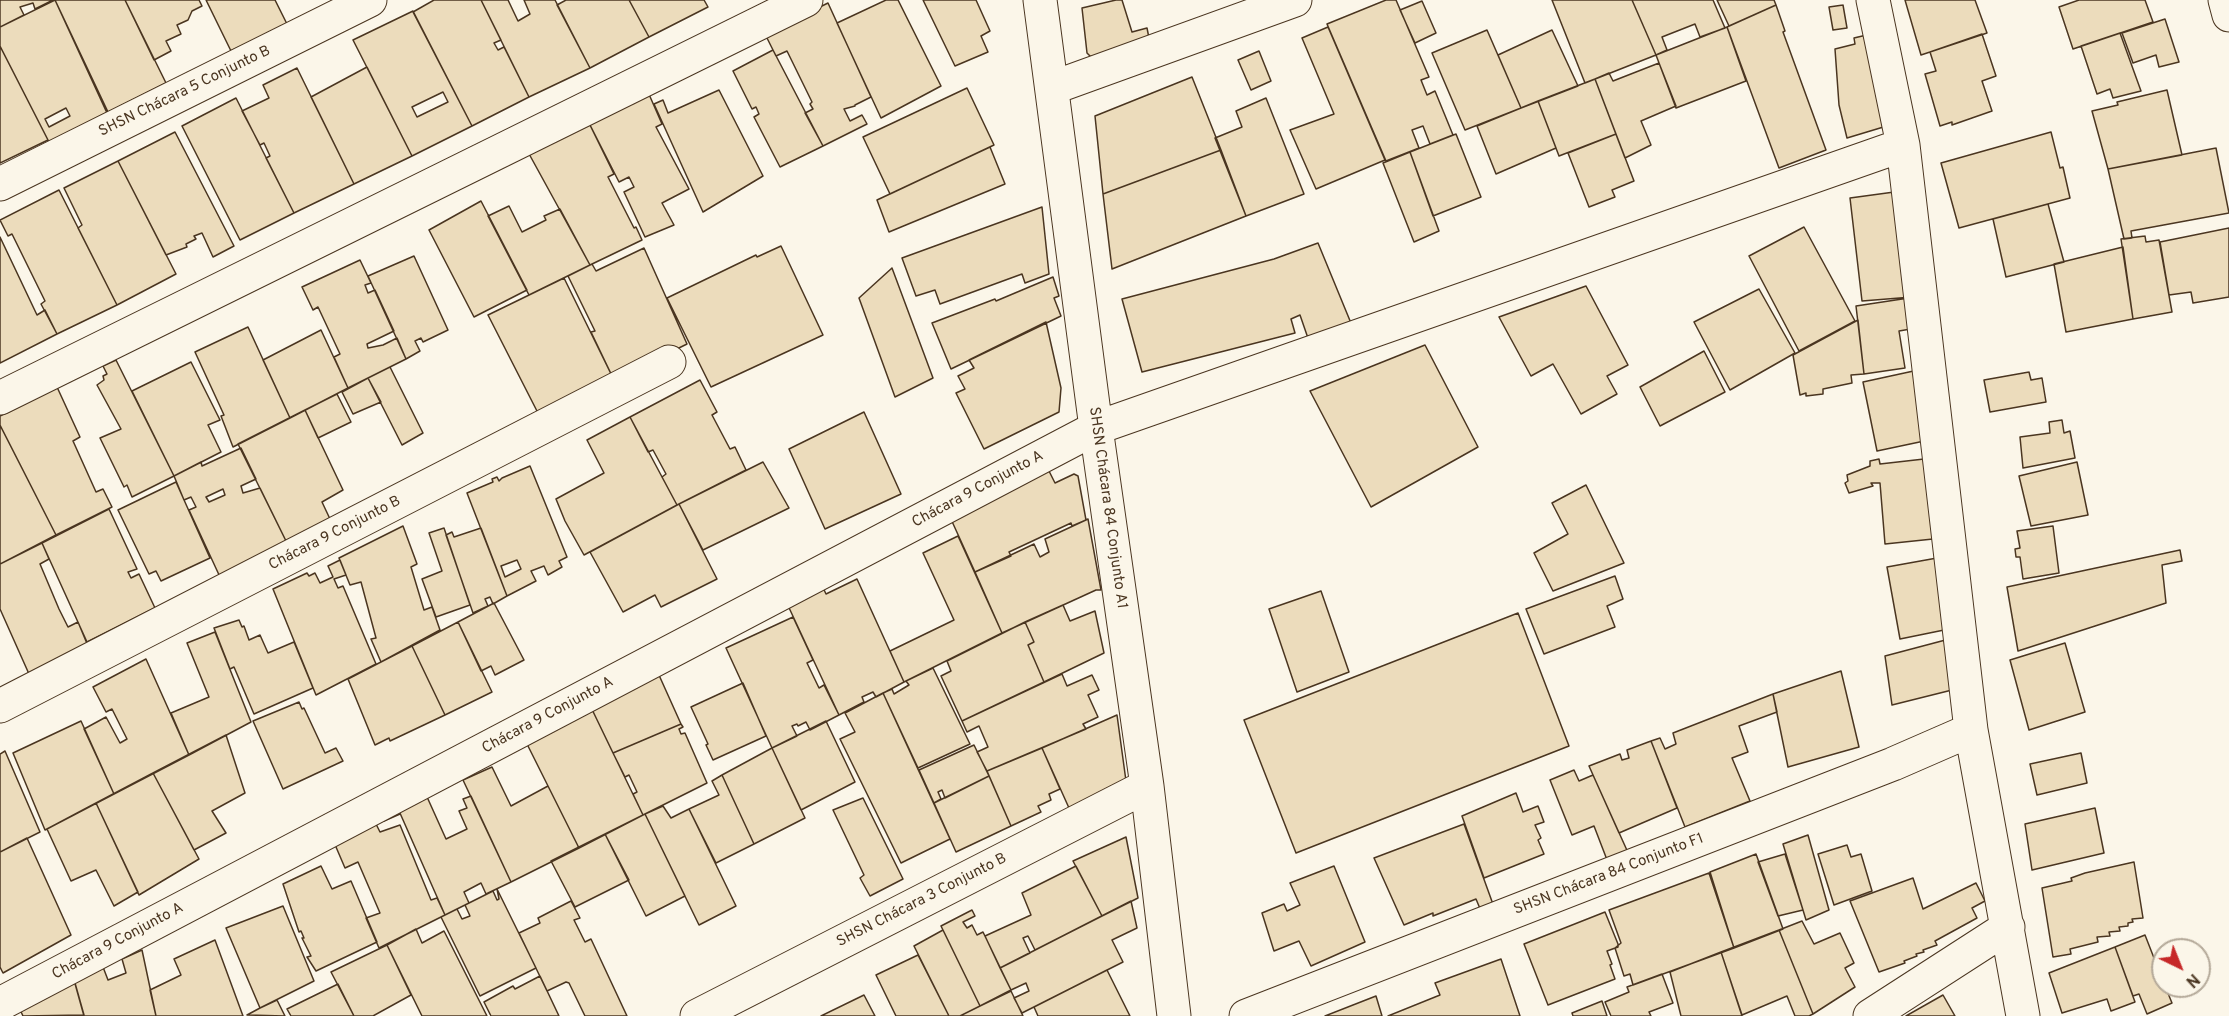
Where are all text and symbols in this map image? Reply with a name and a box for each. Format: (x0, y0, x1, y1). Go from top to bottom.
street label: SHSN Chácara 5 Conjunto B (96, 43, 274, 141)
street label: SHSN Chácara 84 Conjunto A1 (1084, 406, 1130, 610)
street label: Chácara 9 Conjunto A (909, 448, 1047, 532)
street label: Chácara 9 Conjunto B (266, 493, 404, 575)
street label: Chácara 9 Conjunto A (479, 674, 617, 758)
street label: SHSN Chácara 84 Conjunto F1 (1511, 830, 1707, 920)
street label: SHSN Chácara 3 Conjunto B (834, 850, 1010, 952)
street label: Chácara 9 Conjunto A (49, 900, 187, 984)
north arrow (2151, 938, 2211, 998)
text: N (2181, 968, 2203, 991)

